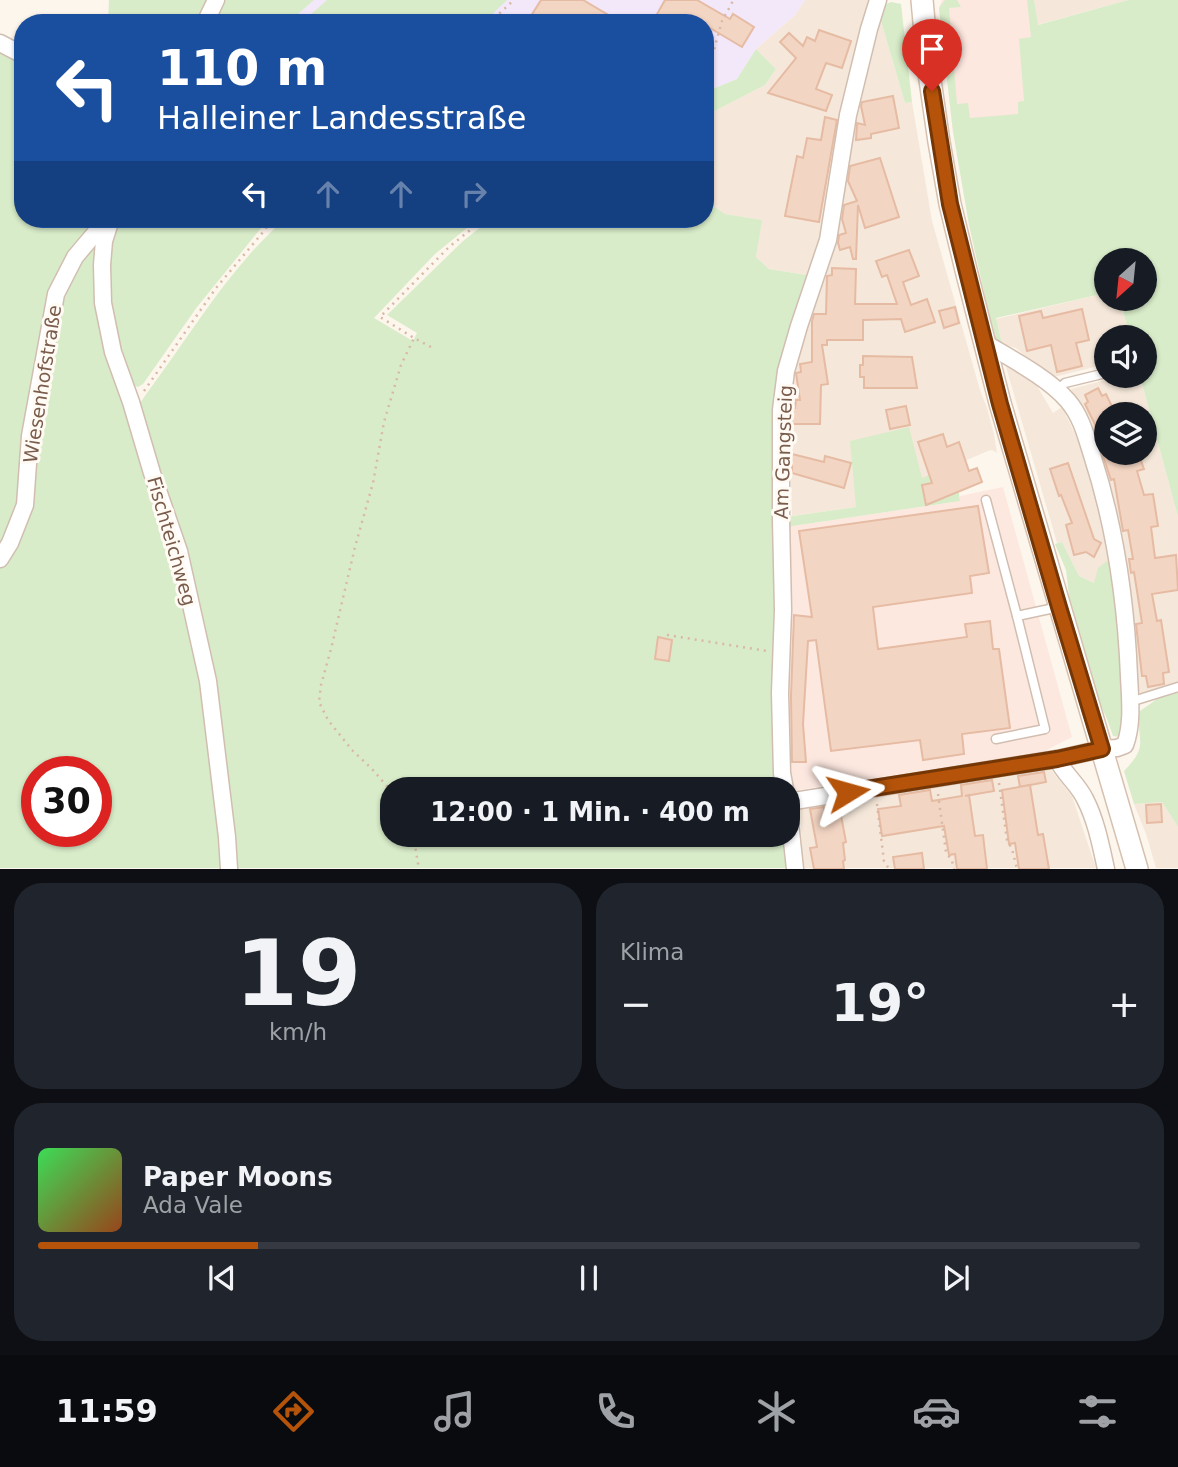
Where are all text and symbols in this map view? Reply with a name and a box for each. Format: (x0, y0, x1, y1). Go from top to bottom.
pin (902, 19, 962, 91)
icon: arrive (913, 30, 951, 68)
text: 110 m (157, 40, 327, 97)
icon: left (42, 42, 133, 133)
text: Halleiner Landesstraße (157, 99, 527, 137)
icon: left (236, 175, 274, 213)
icon: ahead (309, 175, 347, 213)
icon: ahead (382, 175, 420, 213)
icon: right (455, 175, 493, 213)
north arrow (1094, 248, 1157, 312)
map controls (1094, 248, 1157, 465)
street label: Wiesenhofstraße (19, 303, 65, 465)
button: sound (1094, 325, 1157, 388)
street label: Am Gangsteig (770, 384, 796, 520)
button: layers (1094, 402, 1157, 465)
street label: Fischteichweg (143, 474, 201, 608)
position arrow (811, 755, 885, 829)
speed limit sign: 30 (21, 756, 112, 847)
text: 12:00 · 1 Min. · 400 m (430, 797, 750, 827)
text: 19 (235, 921, 361, 1026)
text: Klima (620, 939, 684, 965)
text: 19° (831, 973, 929, 1033)
text: − (620, 982, 652, 1026)
text: + (1108, 982, 1140, 1026)
text: km/h (269, 1019, 327, 1045)
text: Paper Moons (143, 1162, 333, 1192)
text: Ada Vale (143, 1192, 243, 1218)
icon: previous (203, 1259, 241, 1297)
icon: pause (570, 1259, 608, 1297)
icon: next (937, 1259, 975, 1297)
icon: directions (269, 1387, 318, 1436)
icon: music (430, 1387, 479, 1436)
icon: phone (591, 1387, 640, 1436)
icon: climate (752, 1387, 801, 1436)
icon: car (912, 1387, 961, 1436)
icon: filters (1073, 1387, 1122, 1436)
text: 11:59 (56, 1392, 158, 1430)

